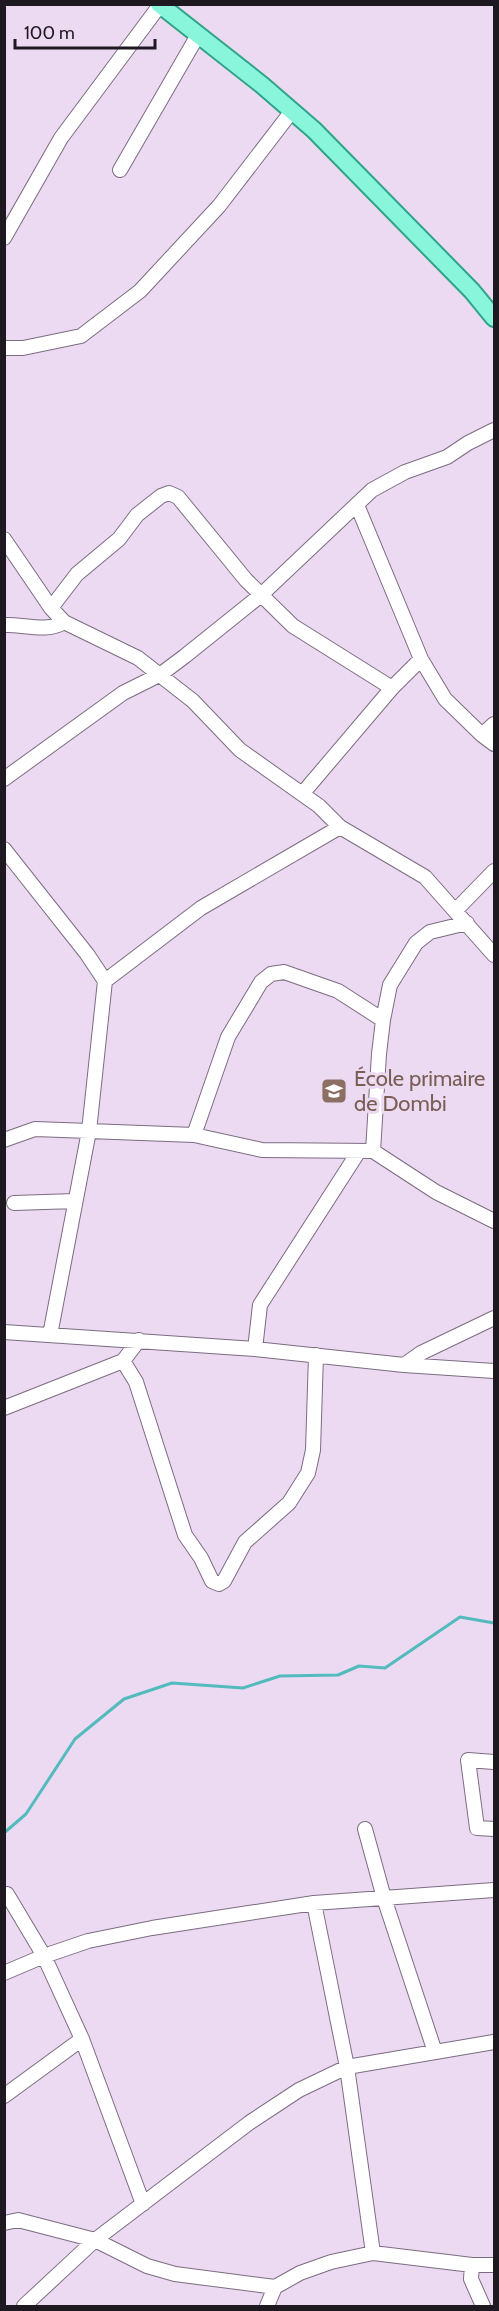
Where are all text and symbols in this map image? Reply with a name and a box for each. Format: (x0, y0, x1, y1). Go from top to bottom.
scale bar (15, 12, 154, 50)
text: 100 m (24, 22, 75, 44)
place label: École primaire de Dombi (354, 1065, 485, 1117)
school or university icon: École primaire de Dombi (319, 1076, 349, 1106)

